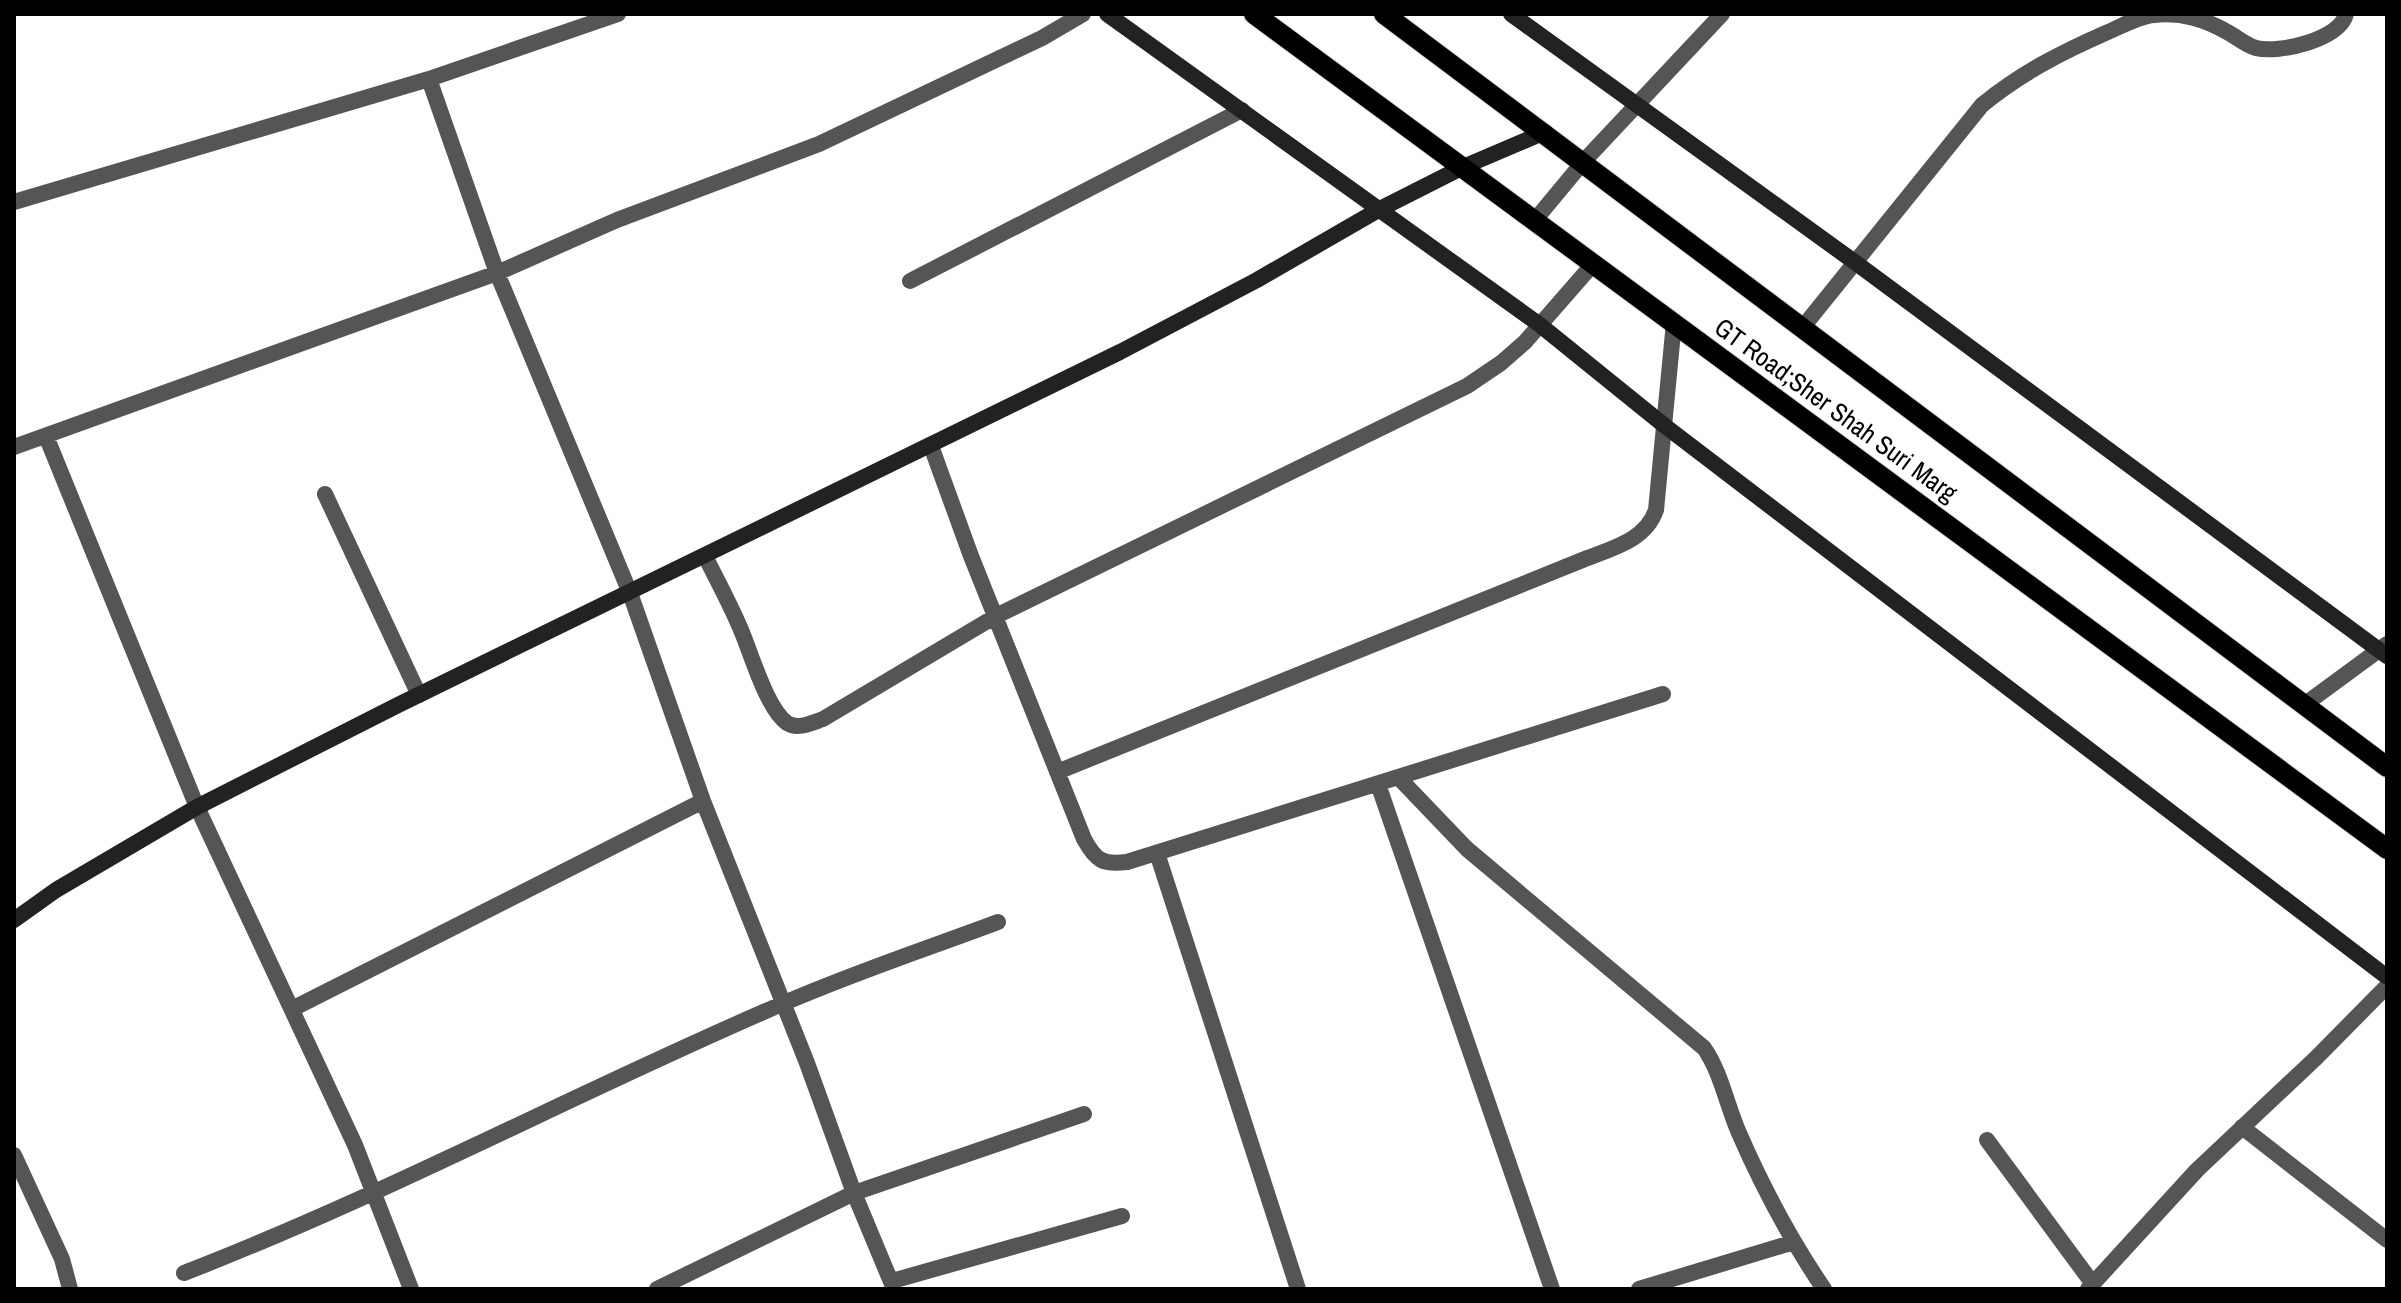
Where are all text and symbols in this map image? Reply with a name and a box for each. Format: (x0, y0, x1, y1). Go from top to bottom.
street label: GT Road;Sher Shah Suri Marg (1708, 310, 1965, 510)

